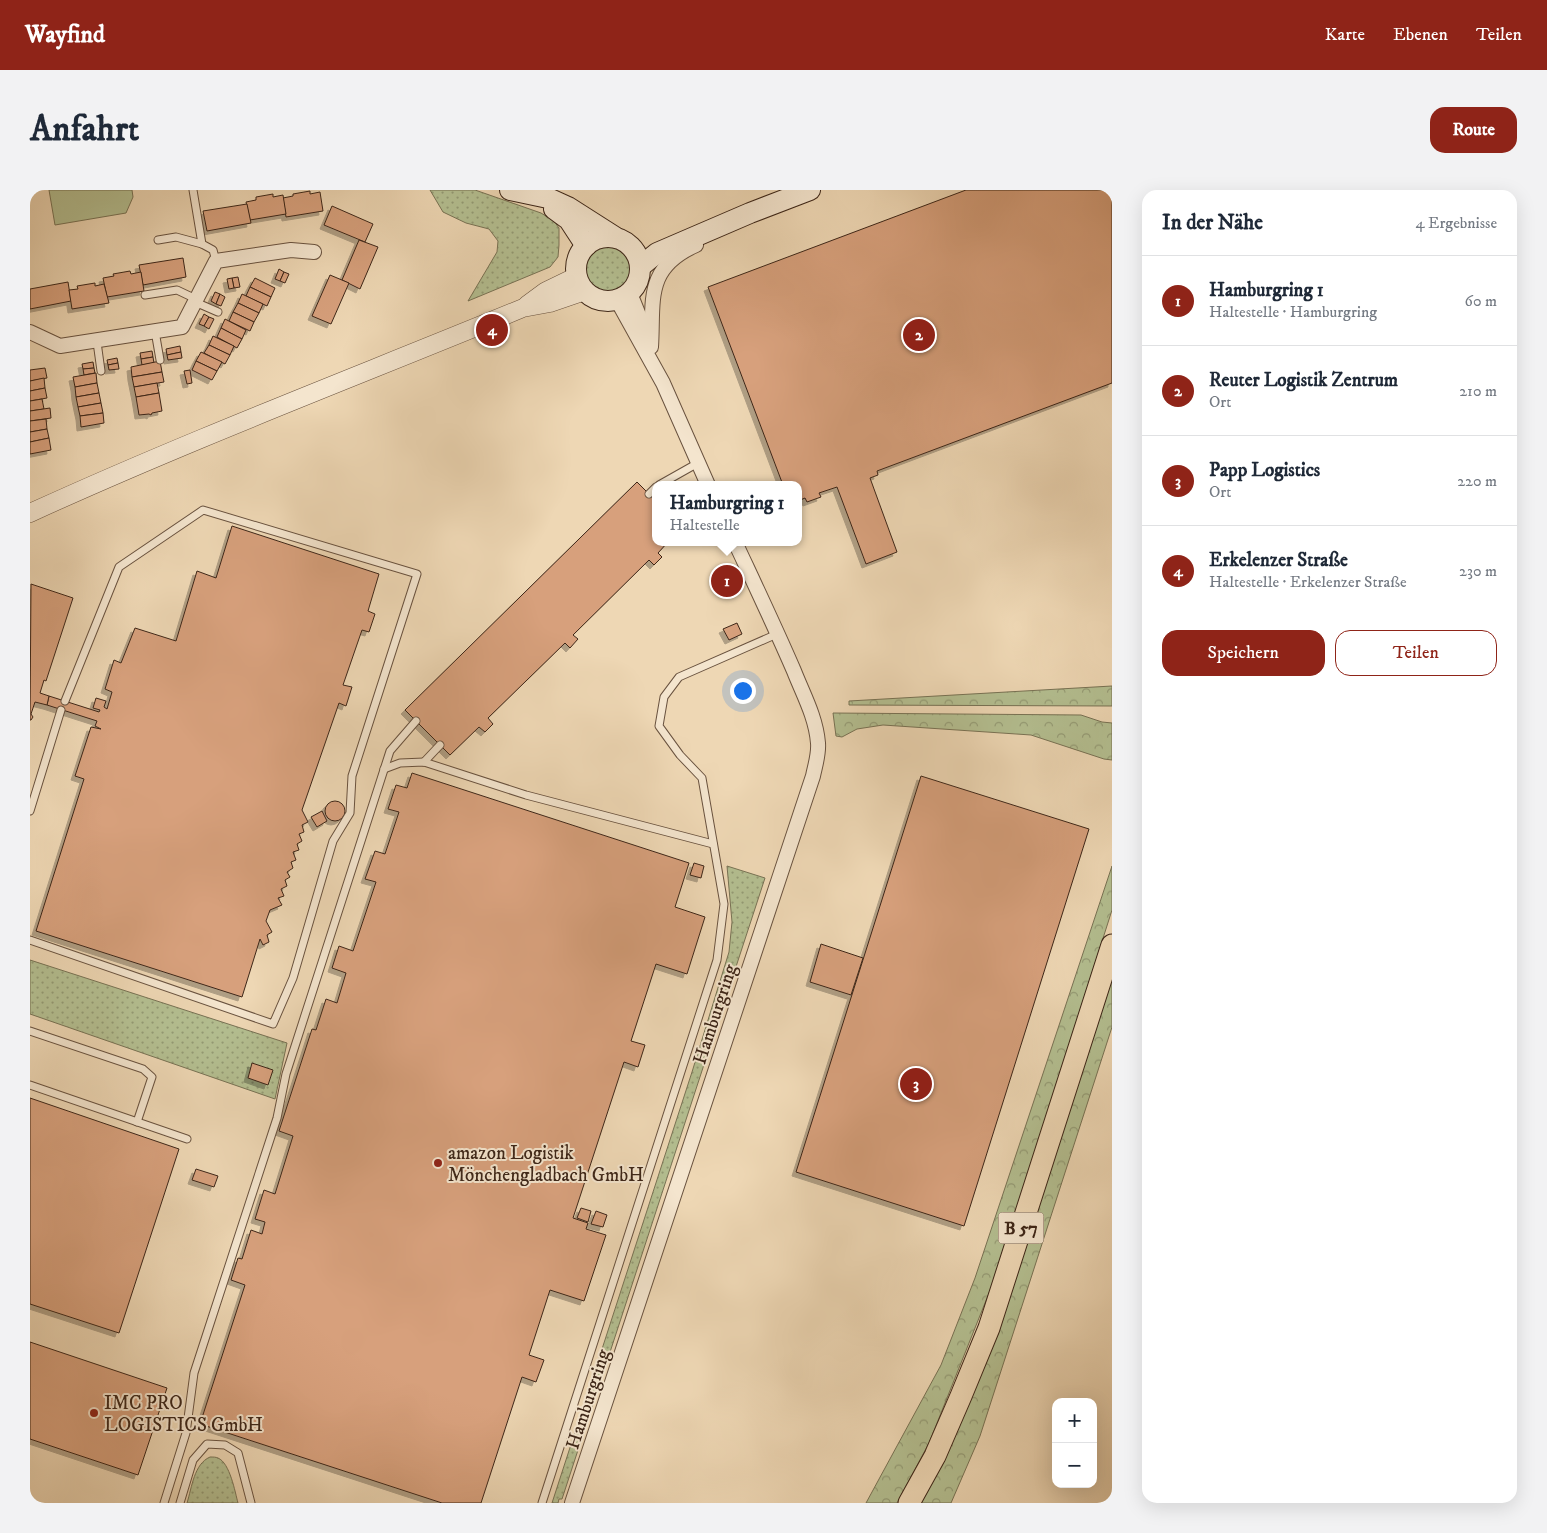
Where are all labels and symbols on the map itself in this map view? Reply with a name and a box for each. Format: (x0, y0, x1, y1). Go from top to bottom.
pin: 4 (476, 311, 508, 349)
pin: 2 (903, 316, 935, 354)
pin: 1 (711, 562, 743, 600)
your location (730, 678, 756, 704)
street label: Hamburgring (688, 961, 743, 1067)
pin: 3 (900, 1065, 932, 1103)
place label: amazon Logistik Mönchengladbach GmbH (448, 1142, 644, 1187)
marker: amazon Logistik Mönchengladbach GmbH (432, 1157, 444, 1169)
road number: B 57 (998, 1212, 1044, 1244)
street label: Hamburgring (561, 1346, 616, 1452)
place label: IMC PRO LOGISTICS GmbH (104, 1392, 263, 1437)
marker: IMC PRO LOGISTICS GmbH (88, 1407, 100, 1419)

